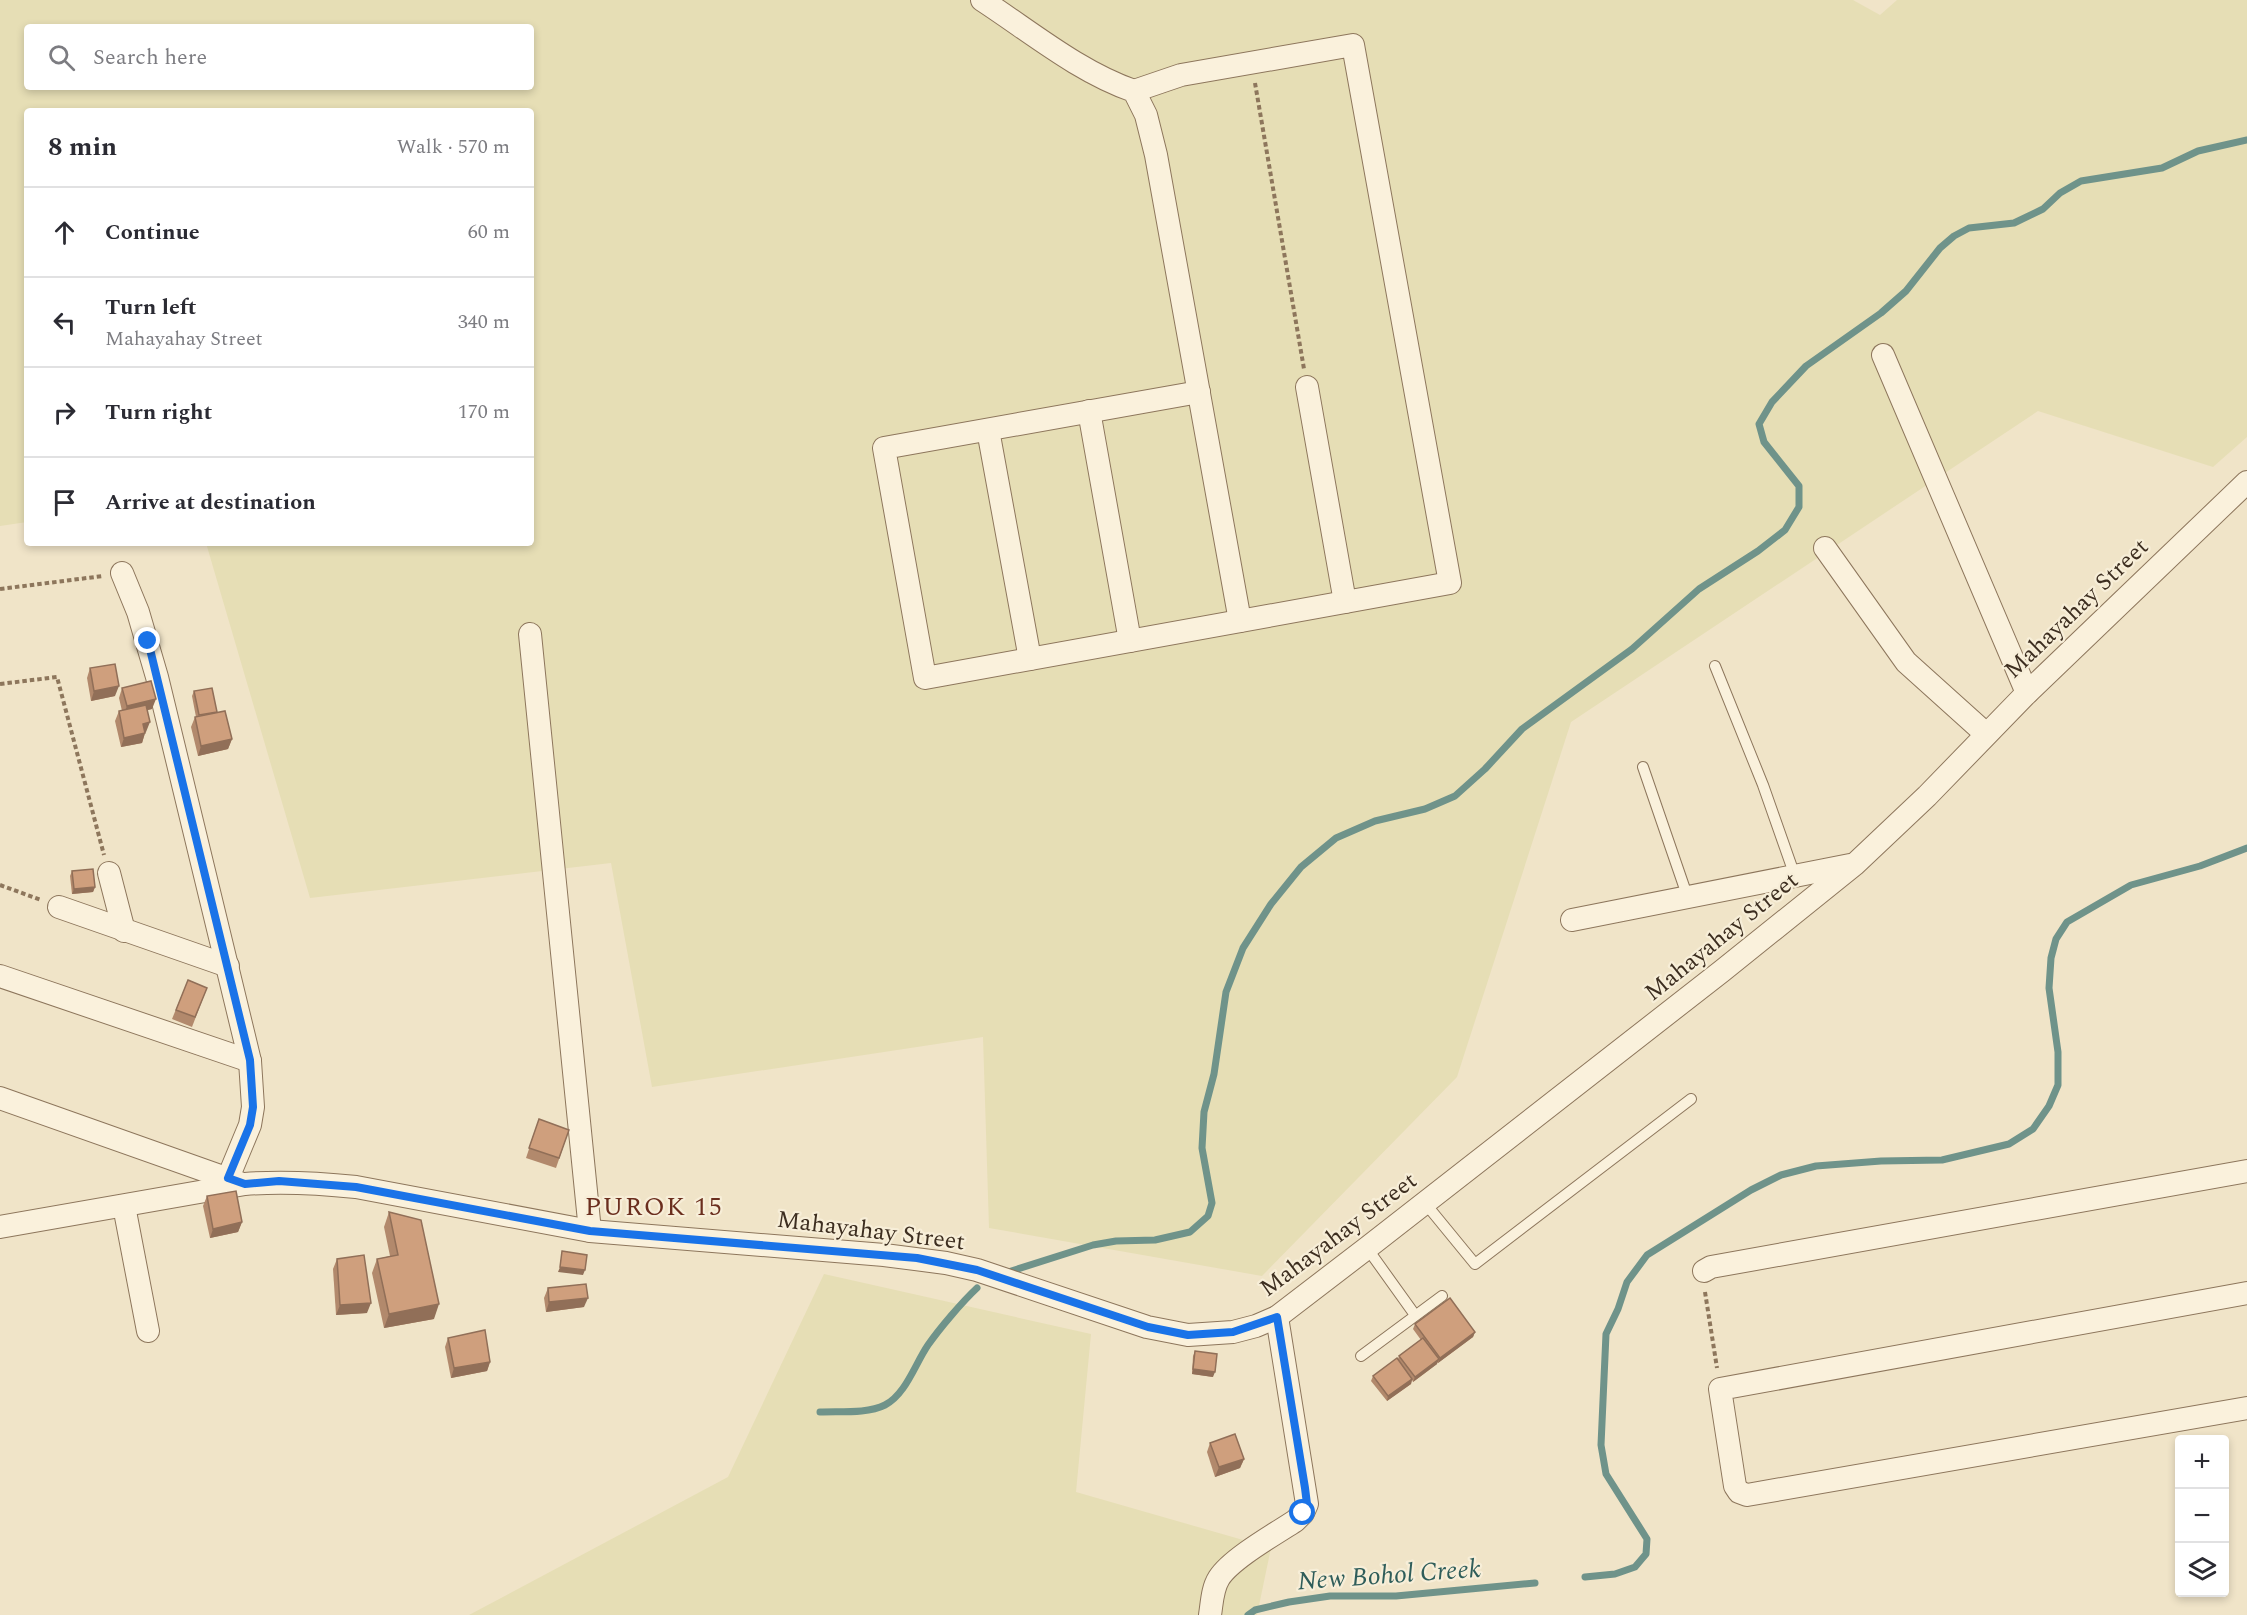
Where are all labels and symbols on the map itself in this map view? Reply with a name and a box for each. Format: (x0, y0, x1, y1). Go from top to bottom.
street label: Mahayahay Street (1996, 530, 2157, 687)
route end (134, 627, 160, 653)
street label: Mahayahay Street (1637, 863, 1806, 1010)
street label: Mahayahay Street (1252, 1163, 1425, 1306)
district label: PUROK 15 (585, 1187, 723, 1227)
street label: Mahayahay Street (775, 1202, 967, 1260)
route start (1289, 1499, 1315, 1525)
water label: New Bohol Creek (1296, 1549, 1482, 1601)

